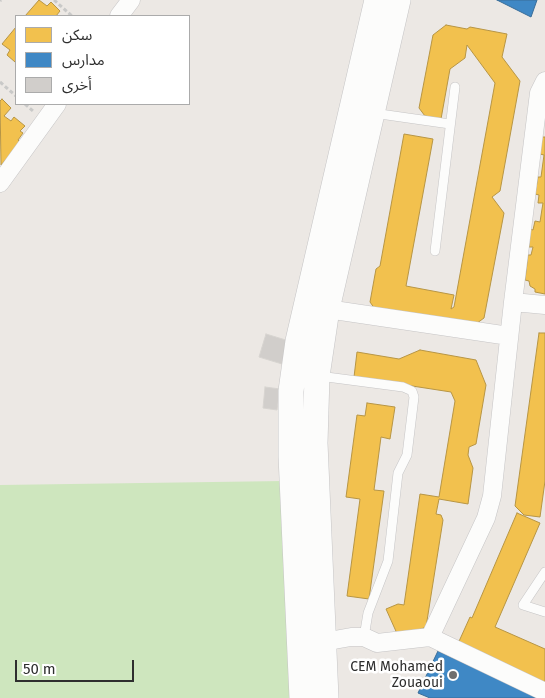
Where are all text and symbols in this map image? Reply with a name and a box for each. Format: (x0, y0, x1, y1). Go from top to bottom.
legend (15, 15, 190, 105)
text: سكن (62, 26, 92, 44)
text: مدارس (62, 51, 105, 69)
text: أخرى (62, 76, 92, 94)
scale bar (18, 650, 136, 682)
place label: CEM Mohamed Zouaoui (350, 659, 443, 692)
text: 50 m (23, 660, 56, 678)
marker: CEM Mohamed Zouaoui (447, 669, 459, 681)

